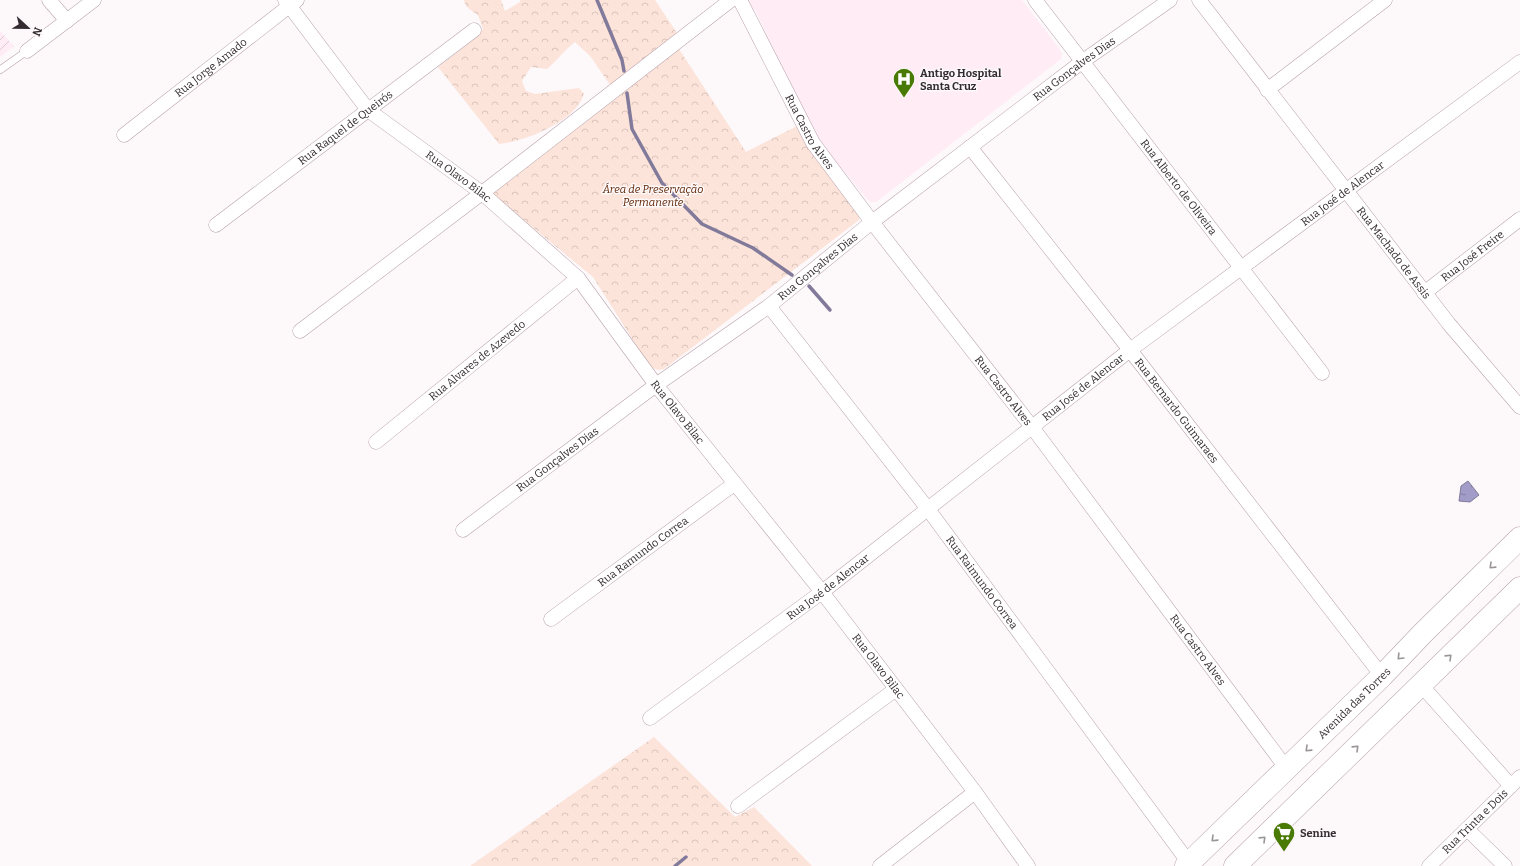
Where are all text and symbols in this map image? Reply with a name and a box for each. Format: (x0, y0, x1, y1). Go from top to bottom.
north arrow (8, 8, 48, 48)
text: N (29, 25, 44, 38)
street label: Rua Gonçalves Dias (1031, 34, 1118, 104)
street label: Rua Jorge Amado (172, 36, 250, 100)
hospital icon: Antigo Hospital Santa Cruz (891, 66, 917, 99)
place label: Antigo Hospital Santa Cruz (920, 67, 1002, 93)
street label: Rua Raquel de Queirós (296, 88, 395, 168)
street label: Rua Castro Alves (782, 92, 836, 172)
street label: Rua Alberto de Oliveira (1138, 137, 1219, 238)
street label: Rua Olavo Bilac (423, 148, 494, 205)
street label: Rua José de Alencar (1298, 158, 1387, 229)
park label: Área de Preservação Permanente (602, 182, 703, 209)
street label: Rua Machado de Assis (1354, 204, 1433, 301)
street label: Rua José Freire (1439, 228, 1507, 285)
street label: Rua Gonçalves Dias (775, 230, 860, 303)
street label: Rua Alvares de Azevedo (426, 317, 528, 403)
street label: Rua José de Alencar (1040, 351, 1127, 424)
street label: Rua Castro Alves (972, 353, 1034, 428)
street label: Rua Bernardo Guimaraes (1132, 356, 1221, 466)
street label: Rua Olavo Bilac (648, 378, 707, 447)
street label: Rua Gonçalves Dias (514, 425, 601, 495)
street label: Rua Ramundo Correa (595, 514, 691, 589)
street label: Rua Raimundo Correa (943, 534, 1020, 632)
street label: Rua José de Alencar (784, 551, 872, 623)
one-way arrow (1489, 561, 1497, 568)
street label: Rua Castro Alves (1167, 612, 1228, 688)
street label: Rua Olavo Bilac (849, 631, 907, 702)
one-way arrow (1397, 652, 1405, 660)
one-way arrow (1444, 654, 1452, 662)
street label: Avenida das Torres (1315, 665, 1393, 742)
one-way arrow (1305, 744, 1313, 752)
one-way arrow (1351, 745, 1359, 753)
street label: Rua Trinta e Dois (1440, 787, 1511, 856)
supermarket icon: Senine (1271, 820, 1297, 853)
place label: Senine (1300, 827, 1336, 840)
one-way arrow (1211, 834, 1219, 842)
one-way arrow (1258, 836, 1266, 844)

